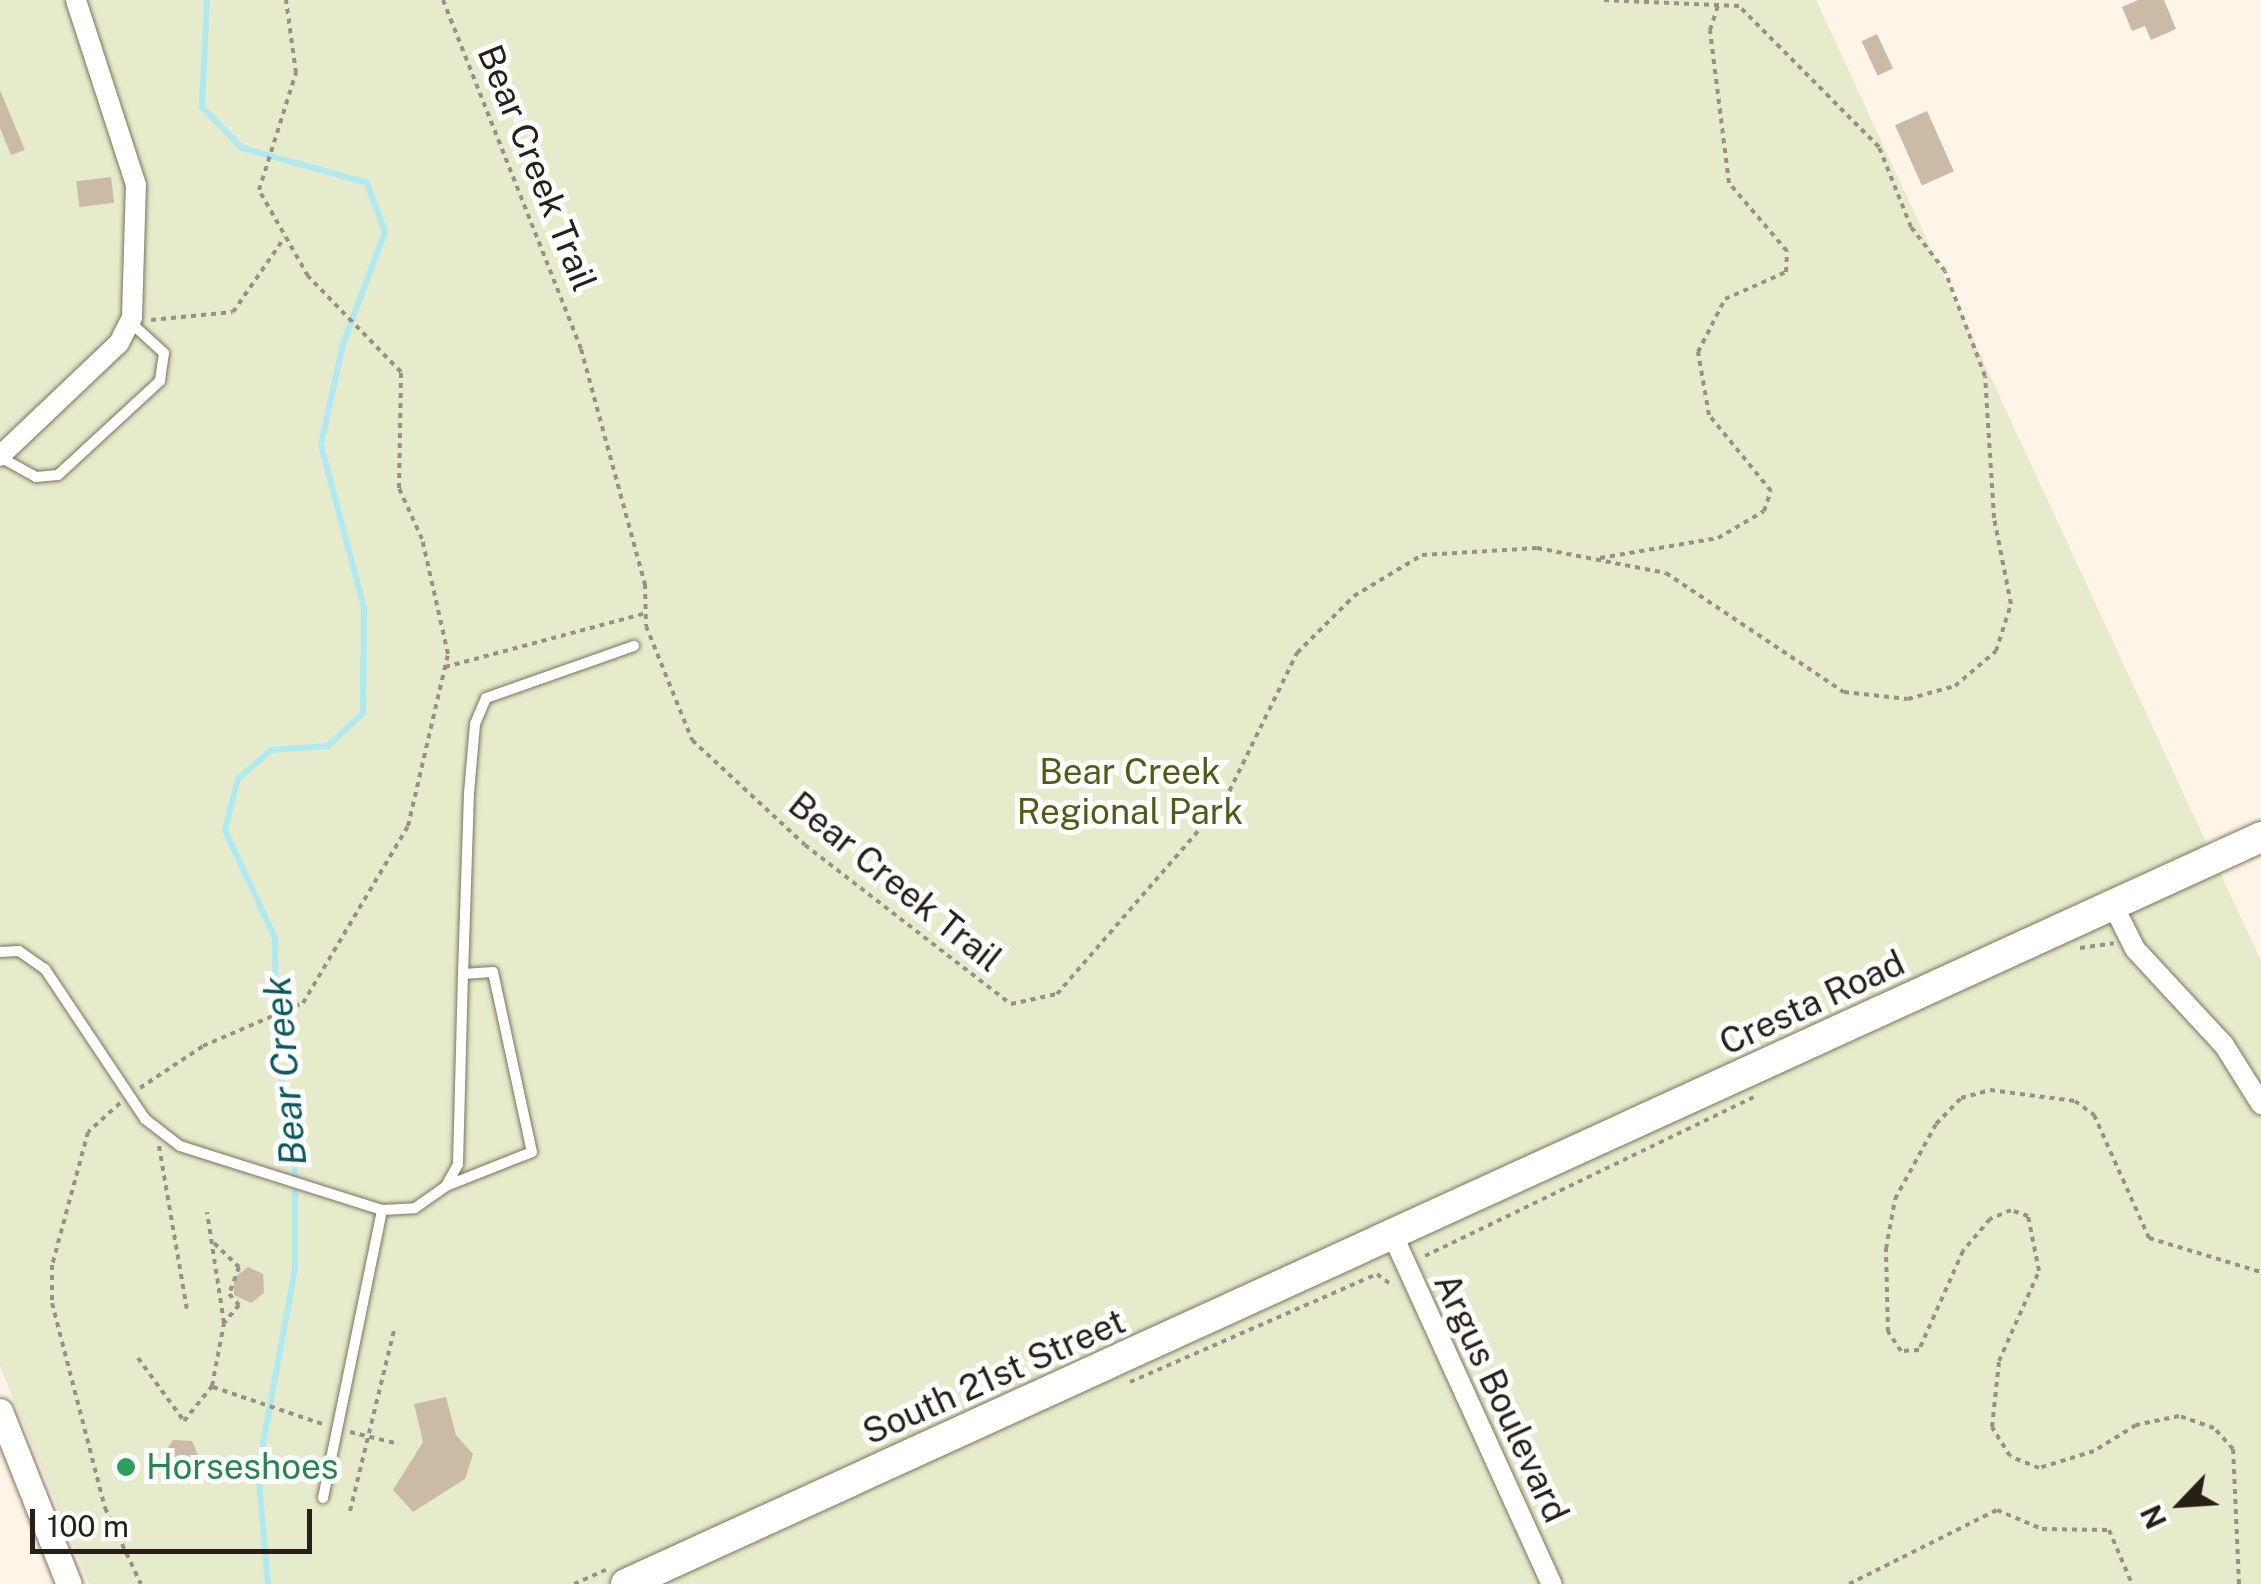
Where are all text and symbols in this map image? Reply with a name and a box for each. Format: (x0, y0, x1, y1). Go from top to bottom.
street label: Bear Creek Trail (469, 39, 605, 297)
park label: Bear Creek Regional Park (1017, 751, 1243, 833)
street label: Bear Creek Trail (780, 783, 1010, 981)
street label: Cresta Road (1713, 942, 1911, 1064)
water label: Bear Creek (254, 974, 316, 1168)
street label: Argus Boulevard (1425, 1267, 1577, 1529)
street label: South 21st Street (856, 1300, 1132, 1454)
place label: Horseshoes (146, 1446, 338, 1488)
north arrow (2131, 1454, 2231, 1554)
marker: Horseshoes (115, 1456, 137, 1478)
scale bar (35, 1489, 318, 1551)
text: N (2134, 1500, 2173, 1534)
text: 100 m (47, 1508, 129, 1544)

